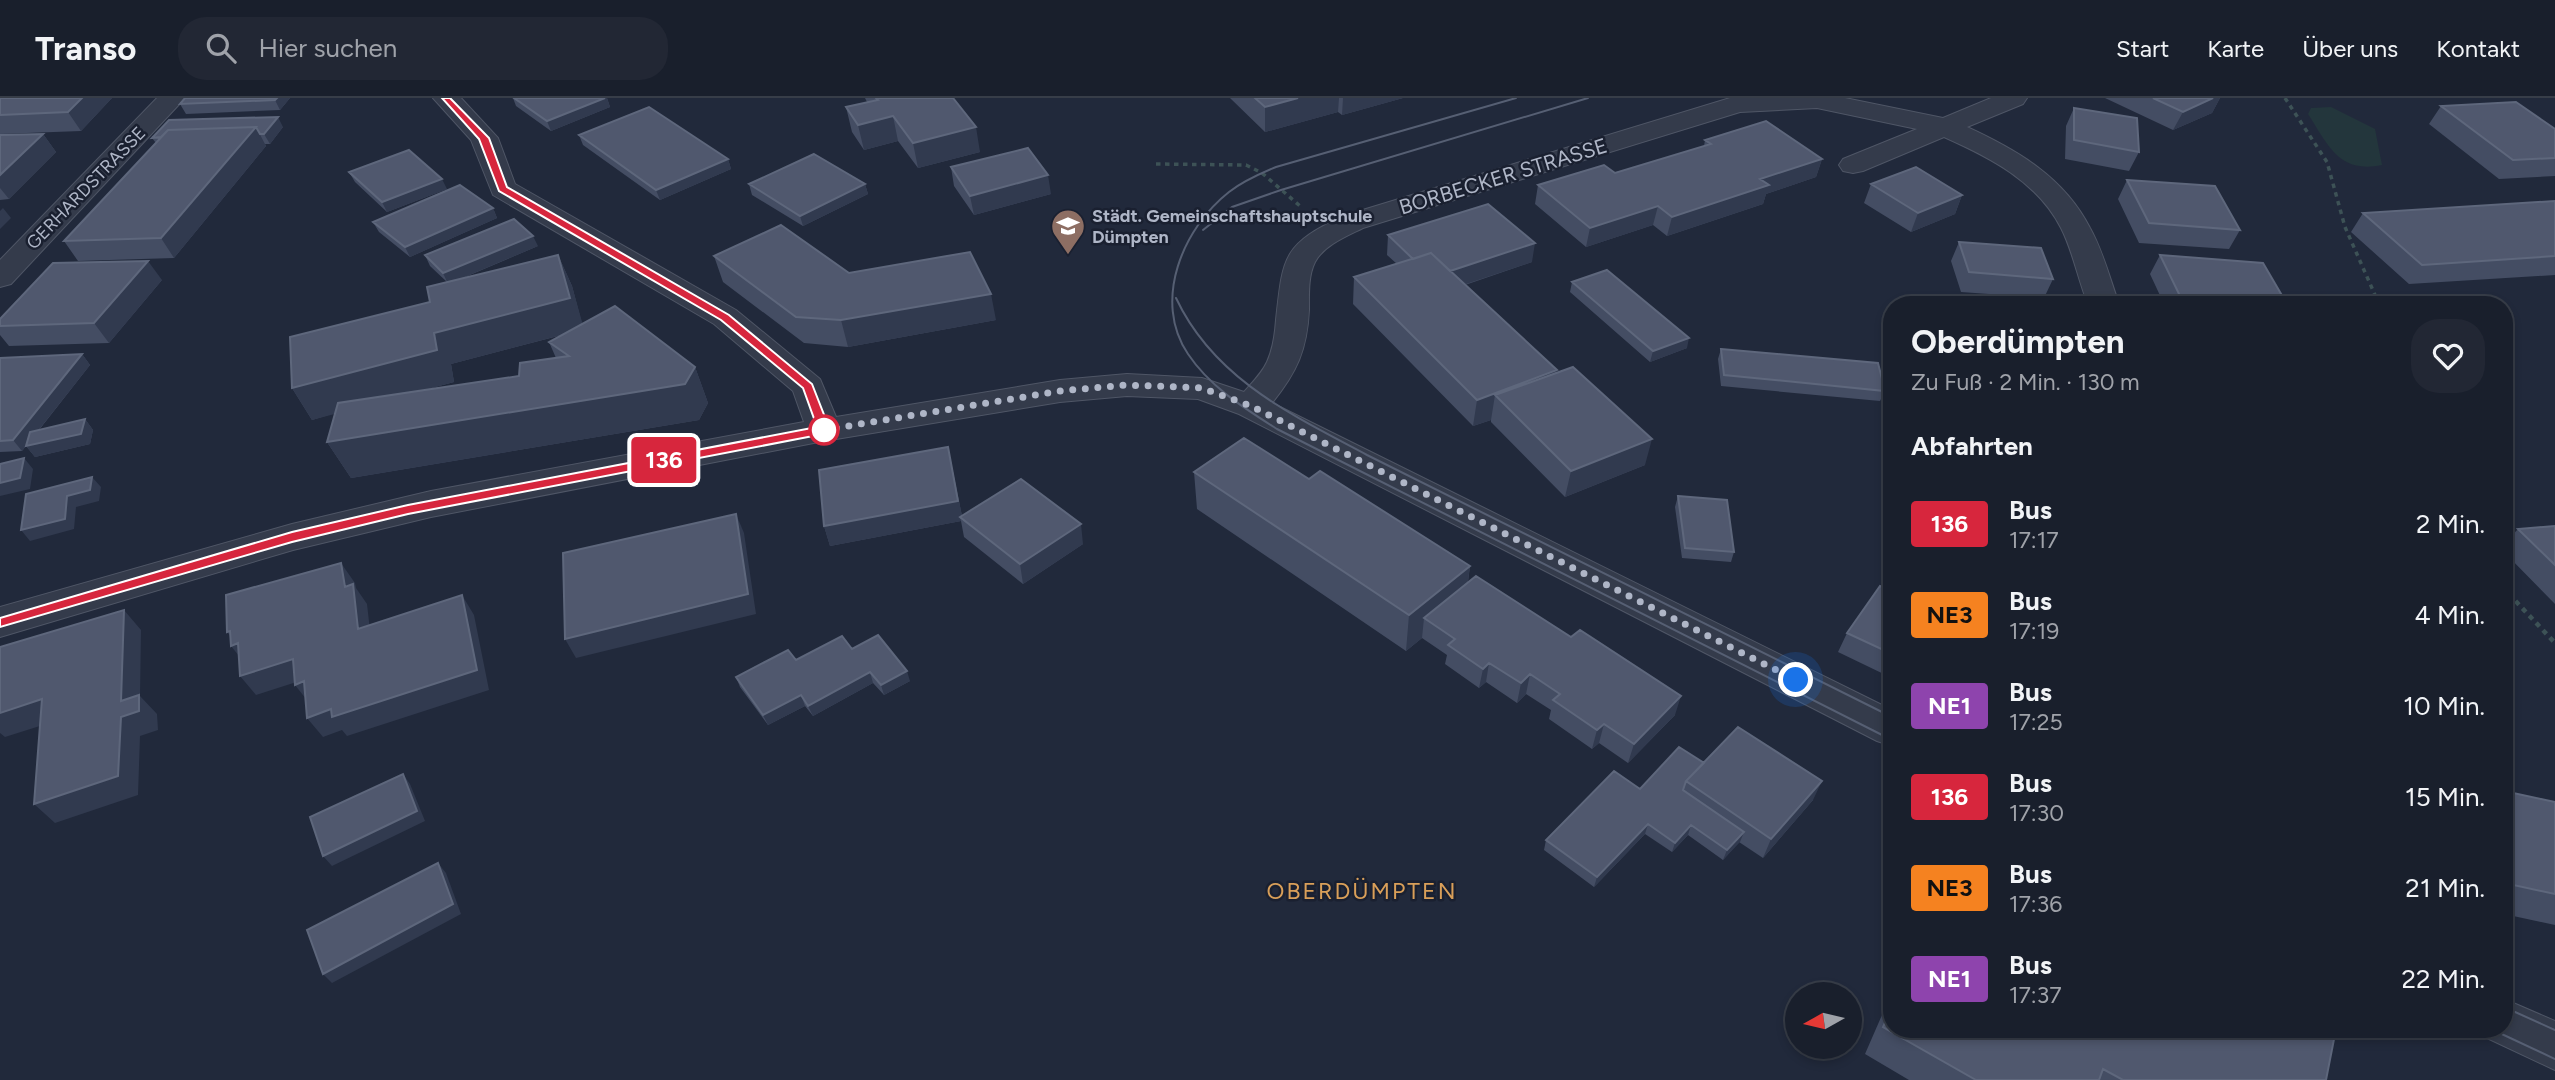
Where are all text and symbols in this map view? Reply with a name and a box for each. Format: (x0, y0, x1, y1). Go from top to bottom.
search box (178, 17, 668, 80)
text: Transo (35, 29, 136, 68)
icon: search (202, 29, 240, 67)
text: Hier suchen (258, 32, 397, 64)
text: Start (2116, 34, 2169, 63)
text: Karte (2207, 34, 2264, 63)
text: Über uns (2302, 34, 2398, 63)
text: Kontakt (2436, 34, 2520, 63)
street label: GERHARDSTRASSE (22, 122, 150, 254)
street label: BORBECKER STRASSE (1396, 132, 1610, 220)
place label: Städt. Gemeinschaftshauptschule Dümpten (1092, 205, 1372, 248)
school or university icon: Städt. Gemeinschaftshauptschule Dümpten (1049, 207, 1087, 256)
button: heart (2411, 319, 2485, 393)
text: Oberdümpten (1911, 322, 2124, 361)
text: Zu Fuß · 2 Min. · 130 m (1911, 368, 2140, 396)
unlabelled marker (809, 415, 839, 445)
text: Abfahrten (1911, 430, 2033, 462)
line badge: 136 (624, 437, 704, 483)
text: 136 (645, 445, 683, 474)
text: Bus (2009, 494, 2052, 526)
text: 2 Min. (2416, 508, 2485, 540)
text: 136 (1931, 509, 1968, 538)
text: 17:17 (2009, 526, 2059, 554)
text: Bus (2009, 585, 2052, 617)
text: 4 Min. (2414, 599, 2485, 631)
text: NE3 (1926, 600, 1973, 629)
text: 17:19 (2009, 617, 2059, 645)
your location (1778, 662, 1813, 697)
text: Bus (2009, 676, 2052, 708)
text: 10 Min. (2403, 690, 2485, 722)
text: NE1 (1928, 691, 1971, 720)
text: 17:25 (2009, 708, 2063, 736)
text: Bus (2009, 767, 2052, 799)
text: 15 Min. (2405, 781, 2485, 813)
text: 136 (1931, 782, 1968, 811)
text: 17:30 (2009, 799, 2064, 827)
text: Bus (2009, 858, 2052, 890)
text: 21 Min. (2405, 872, 2485, 904)
text: NE3 (1926, 873, 1973, 902)
district label: OBERDÜMPTEN (1267, 877, 1457, 905)
text: 17:36 (2009, 890, 2062, 918)
text: Bus (2009, 949, 2052, 981)
text: 22 Min. (2402, 963, 2485, 995)
text: NE1 (1928, 964, 1971, 993)
text: 17:37 (2009, 981, 2062, 1009)
north arrow (1785, 982, 1862, 1059)
map controls (1785, 982, 1862, 1059)

